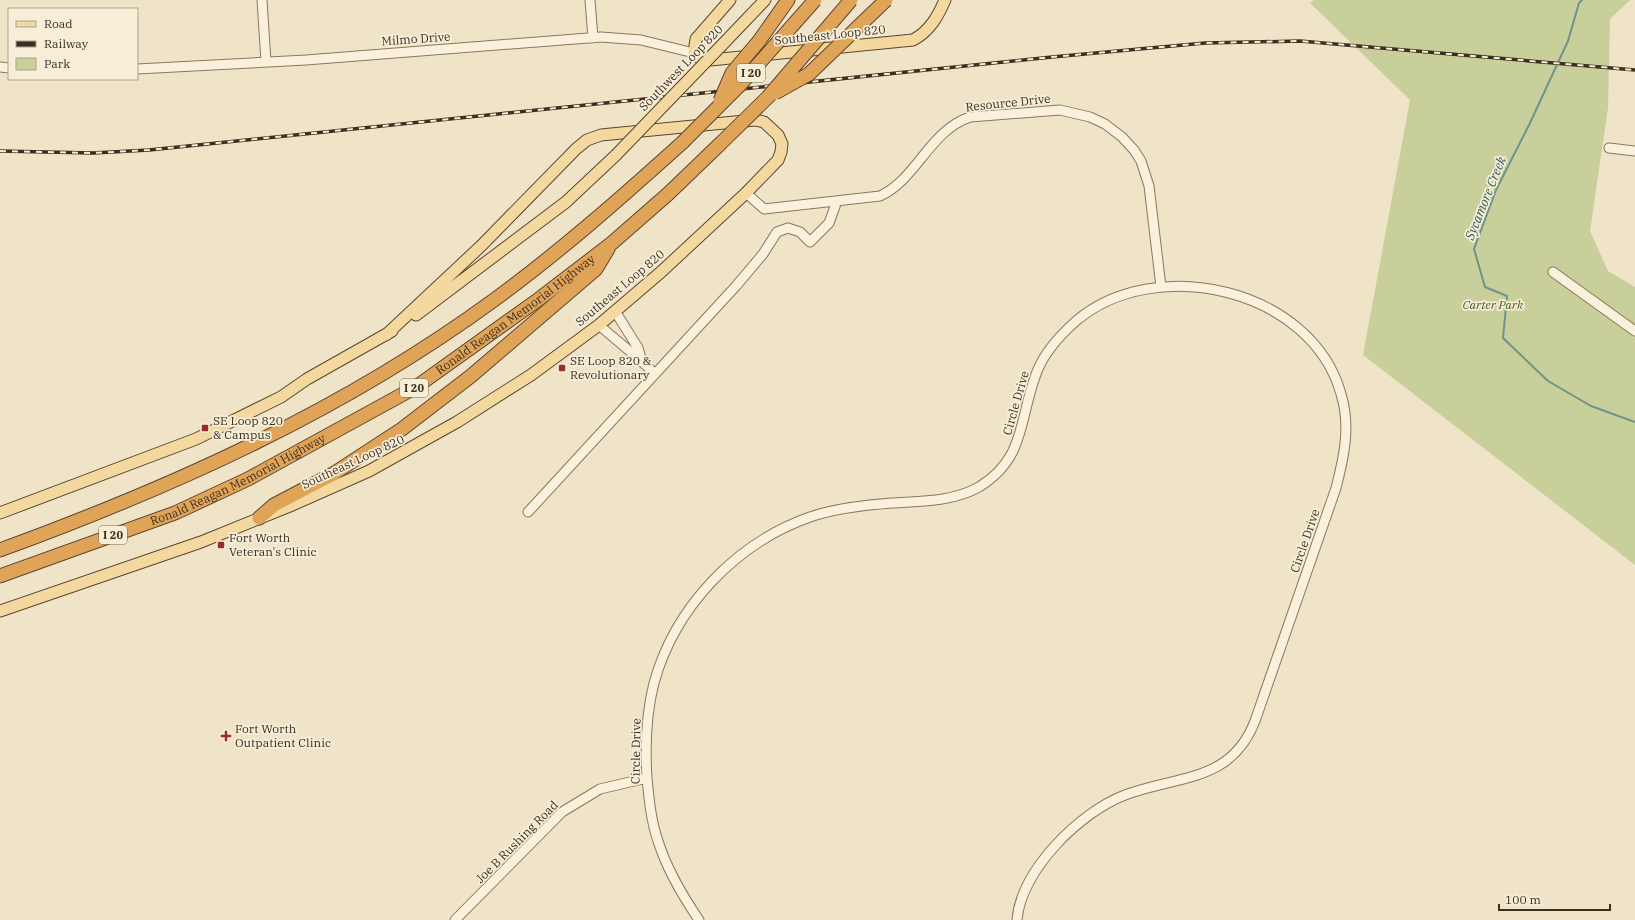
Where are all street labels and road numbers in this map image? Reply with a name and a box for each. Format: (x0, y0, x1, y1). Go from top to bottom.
street label: Southwest Loop 820 (636, 21, 726, 114)
street label: Southeast Loop 820 (774, 21, 886, 48)
street label: Milmo Drive (381, 29, 451, 48)
road number: I 20 (737, 64, 765, 82)
street label: Resource Drive (965, 91, 1051, 114)
street label: Southeast Loop 820 (572, 246, 667, 329)
street label: Ronald Reagan Memorial Highway (433, 251, 598, 377)
street label: Circle Drive (999, 369, 1032, 437)
road number: I 20 (400, 379, 428, 397)
street label: Ronald Reagan Memorial Highway (148, 430, 328, 528)
street label: Southeast Loop 820 (299, 431, 406, 492)
street label: Circle Drive (1287, 507, 1322, 575)
road number: I 20 (99, 526, 127, 544)
street label: Circle Drive (627, 718, 644, 784)
street label: Joe B Rushing Road (472, 797, 561, 886)

